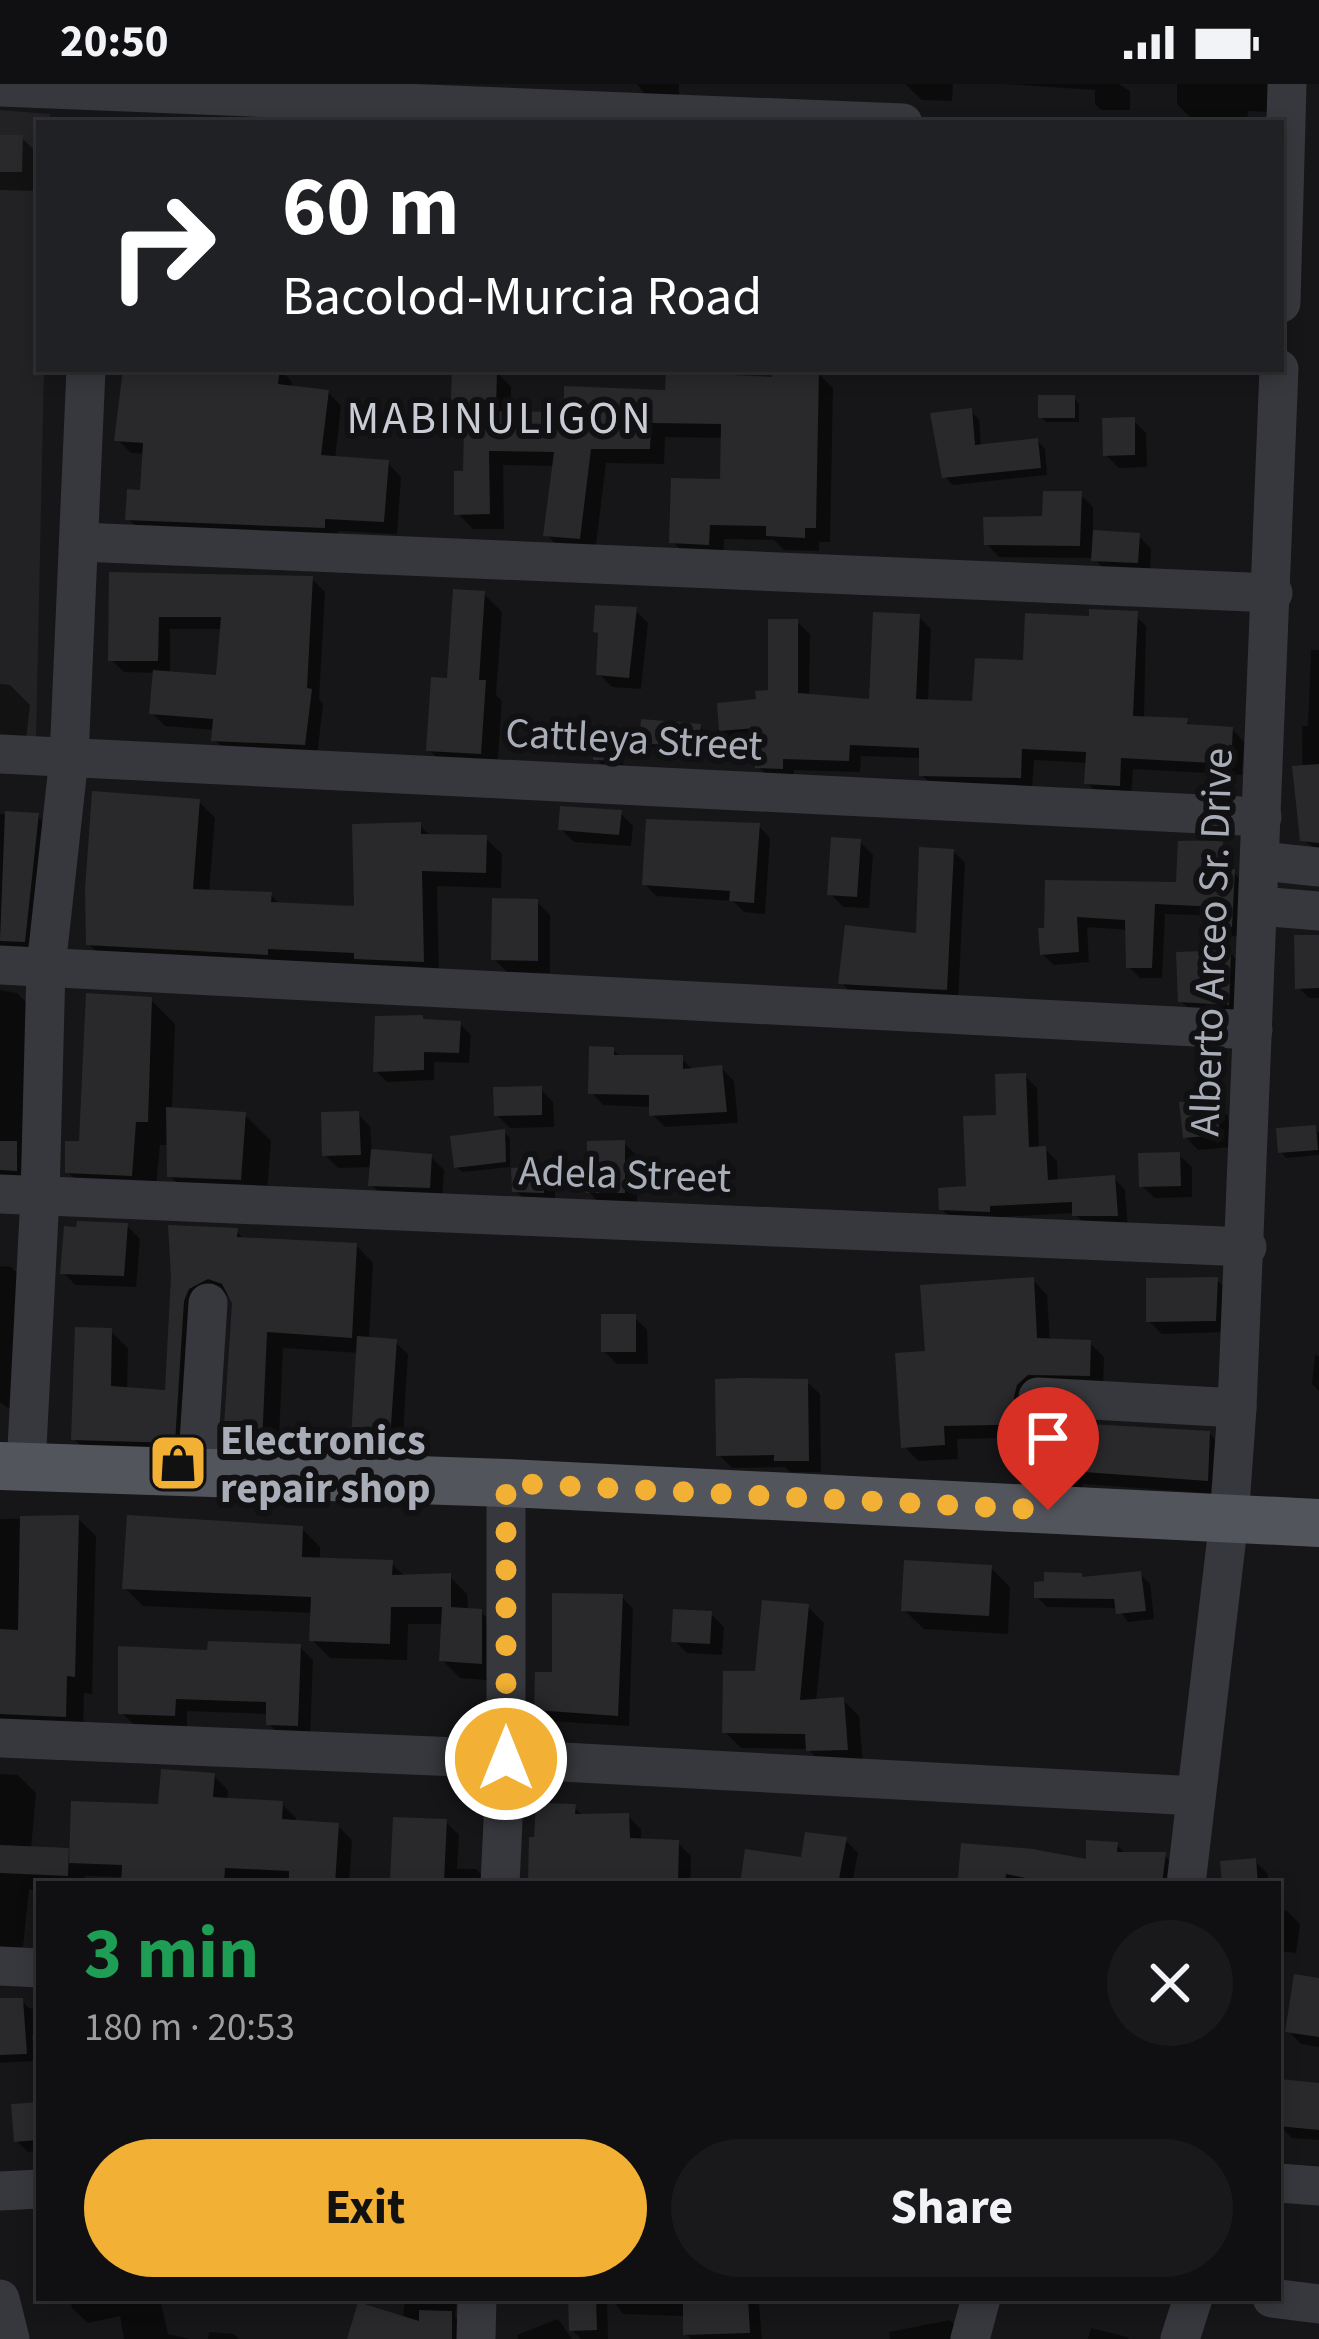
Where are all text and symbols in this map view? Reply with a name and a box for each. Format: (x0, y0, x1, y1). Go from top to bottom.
text: 20:50 (60, 10, 169, 74)
text: 60 m (282, 148, 460, 268)
icon: right (84, 168, 240, 324)
text: Bacolod-Murcia Road (282, 259, 762, 336)
district label: MABINULIGON (346, 387, 654, 451)
street label: Cattleya Street (504, 703, 764, 777)
street label: Alberto Arceo Sr. Drive (1175, 747, 1249, 1137)
street label: Adela Street (518, 1141, 732, 1209)
pin (997, 1387, 1099, 1510)
icon: arrive (1015, 1405, 1081, 1471)
place label: Electronics repair shop (220, 1411, 430, 1519)
shop icon: Electronics repair shop (147, 1432, 209, 1494)
position arrow (443, 1696, 569, 1822)
text: 3 min (84, 1903, 259, 2006)
button: close (1107, 1920, 1233, 2046)
text: 180 m · 20:53 (84, 2000, 295, 2056)
button: Exit (84, 2139, 647, 2277)
button: Share (671, 2139, 1233, 2277)

